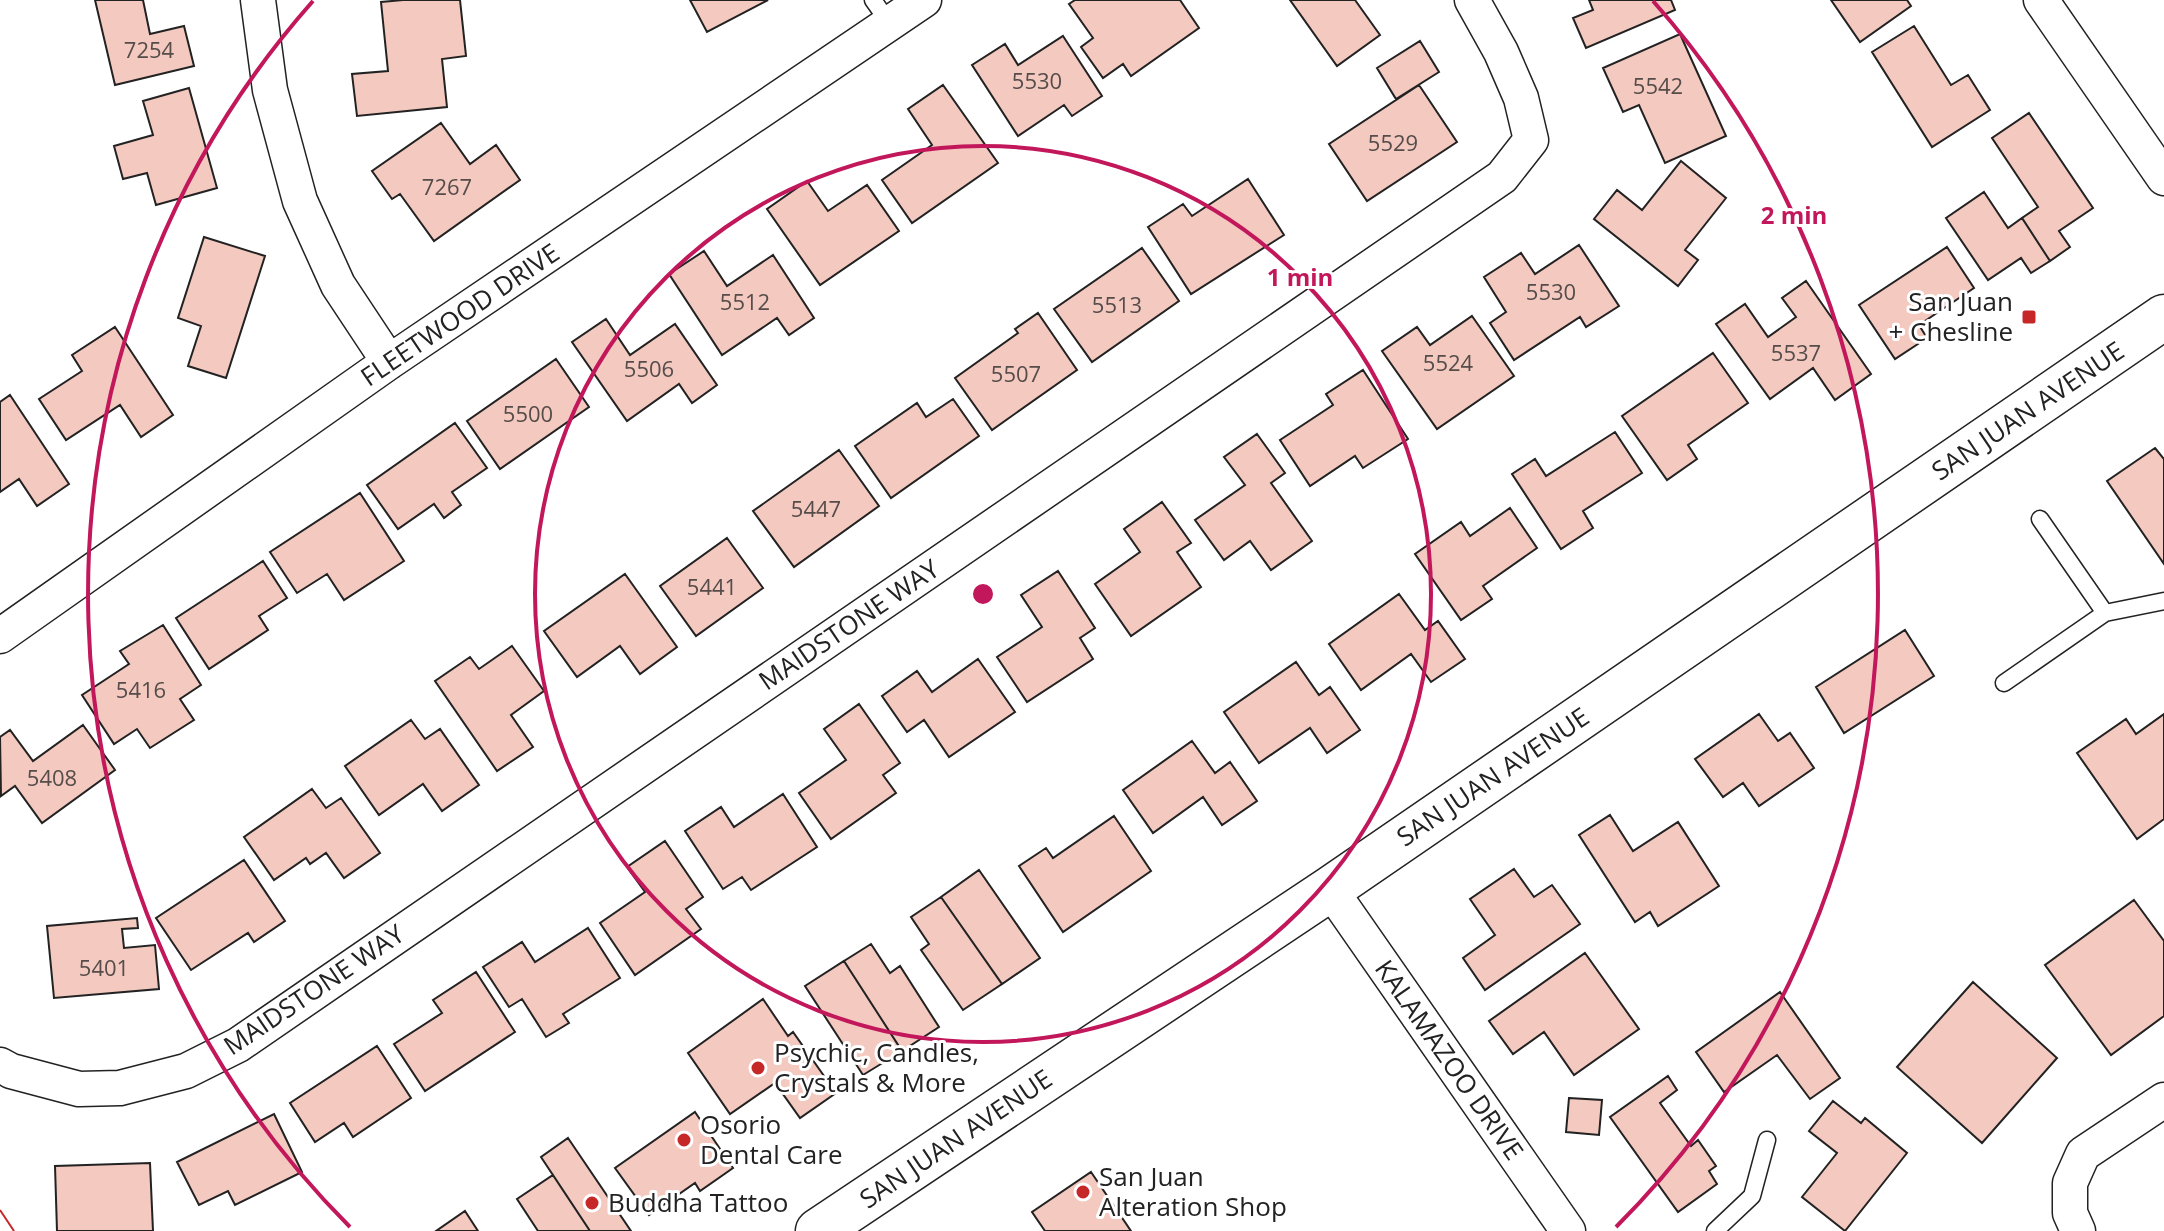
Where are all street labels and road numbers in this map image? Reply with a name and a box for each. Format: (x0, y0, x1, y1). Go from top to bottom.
street label: FLEETWOOD DRIVE (353, 234, 566, 394)
street label: SAN JUAN AVENUE (1924, 332, 2131, 488)
street label: MAIDSTONE WAY (751, 550, 946, 698)
street label: SAN JUAN AVENUE (1389, 698, 1596, 854)
street label: MAIDSTONE WAY (216, 915, 411, 1063)
street label: KALAMAZOO DRIVE (1367, 952, 1532, 1167)
street label: SAN JUAN AVENUE (852, 1060, 1059, 1216)

